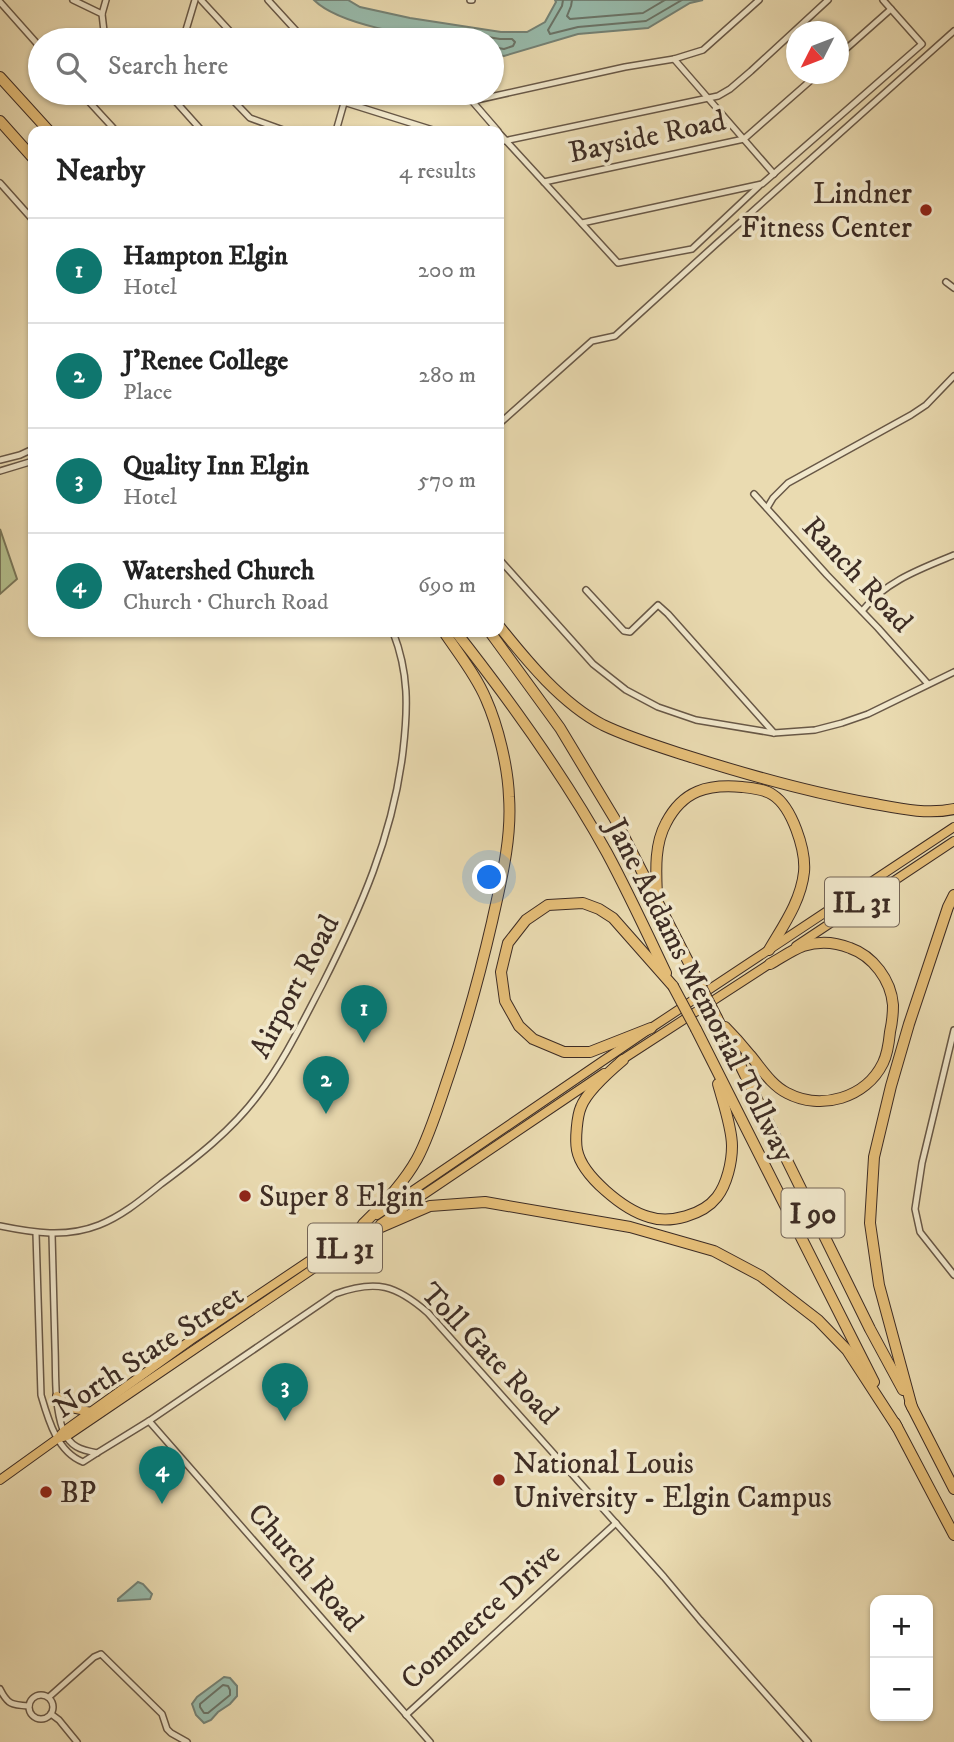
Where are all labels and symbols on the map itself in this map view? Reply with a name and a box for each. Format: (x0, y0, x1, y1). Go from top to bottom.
north arrow (786, 21, 849, 84)
street label: Bayside Road (565, 103, 729, 172)
place label: Lindner Fitness Center (741, 176, 912, 247)
marker: Lindner Fitness Center (918, 202, 934, 218)
street label: Ranch Road (794, 509, 920, 641)
street label: Jane Addams Memorial Tollway (595, 810, 803, 1169)
your location (472, 860, 506, 894)
road number: IL 31 (825, 878, 899, 926)
street label: Airport Road (242, 909, 348, 1065)
pin: 1 (341, 985, 387, 1043)
pin: 2 (303, 1056, 349, 1114)
place label: Super 8 Elgin (259, 1179, 424, 1216)
marker: Super 8 Elgin (237, 1188, 253, 1204)
road number: I 90 (782, 1188, 844, 1238)
road number: IL 31 (308, 1224, 382, 1272)
street label: Toll Gate Road (412, 1275, 566, 1433)
street label: North State Street (47, 1277, 251, 1427)
pin: 3 (262, 1363, 308, 1421)
pin: 4 (139, 1446, 185, 1504)
place label: National Louis University - Elgin Campus (513, 1446, 832, 1517)
marker: National Louis University - Elgin Campus (491, 1472, 507, 1488)
place label: BP (60, 1475, 96, 1512)
marker: BP (38, 1484, 54, 1500)
street label: Church Road (239, 1496, 371, 1640)
street label: Commerce Drive (394, 1536, 568, 1698)

